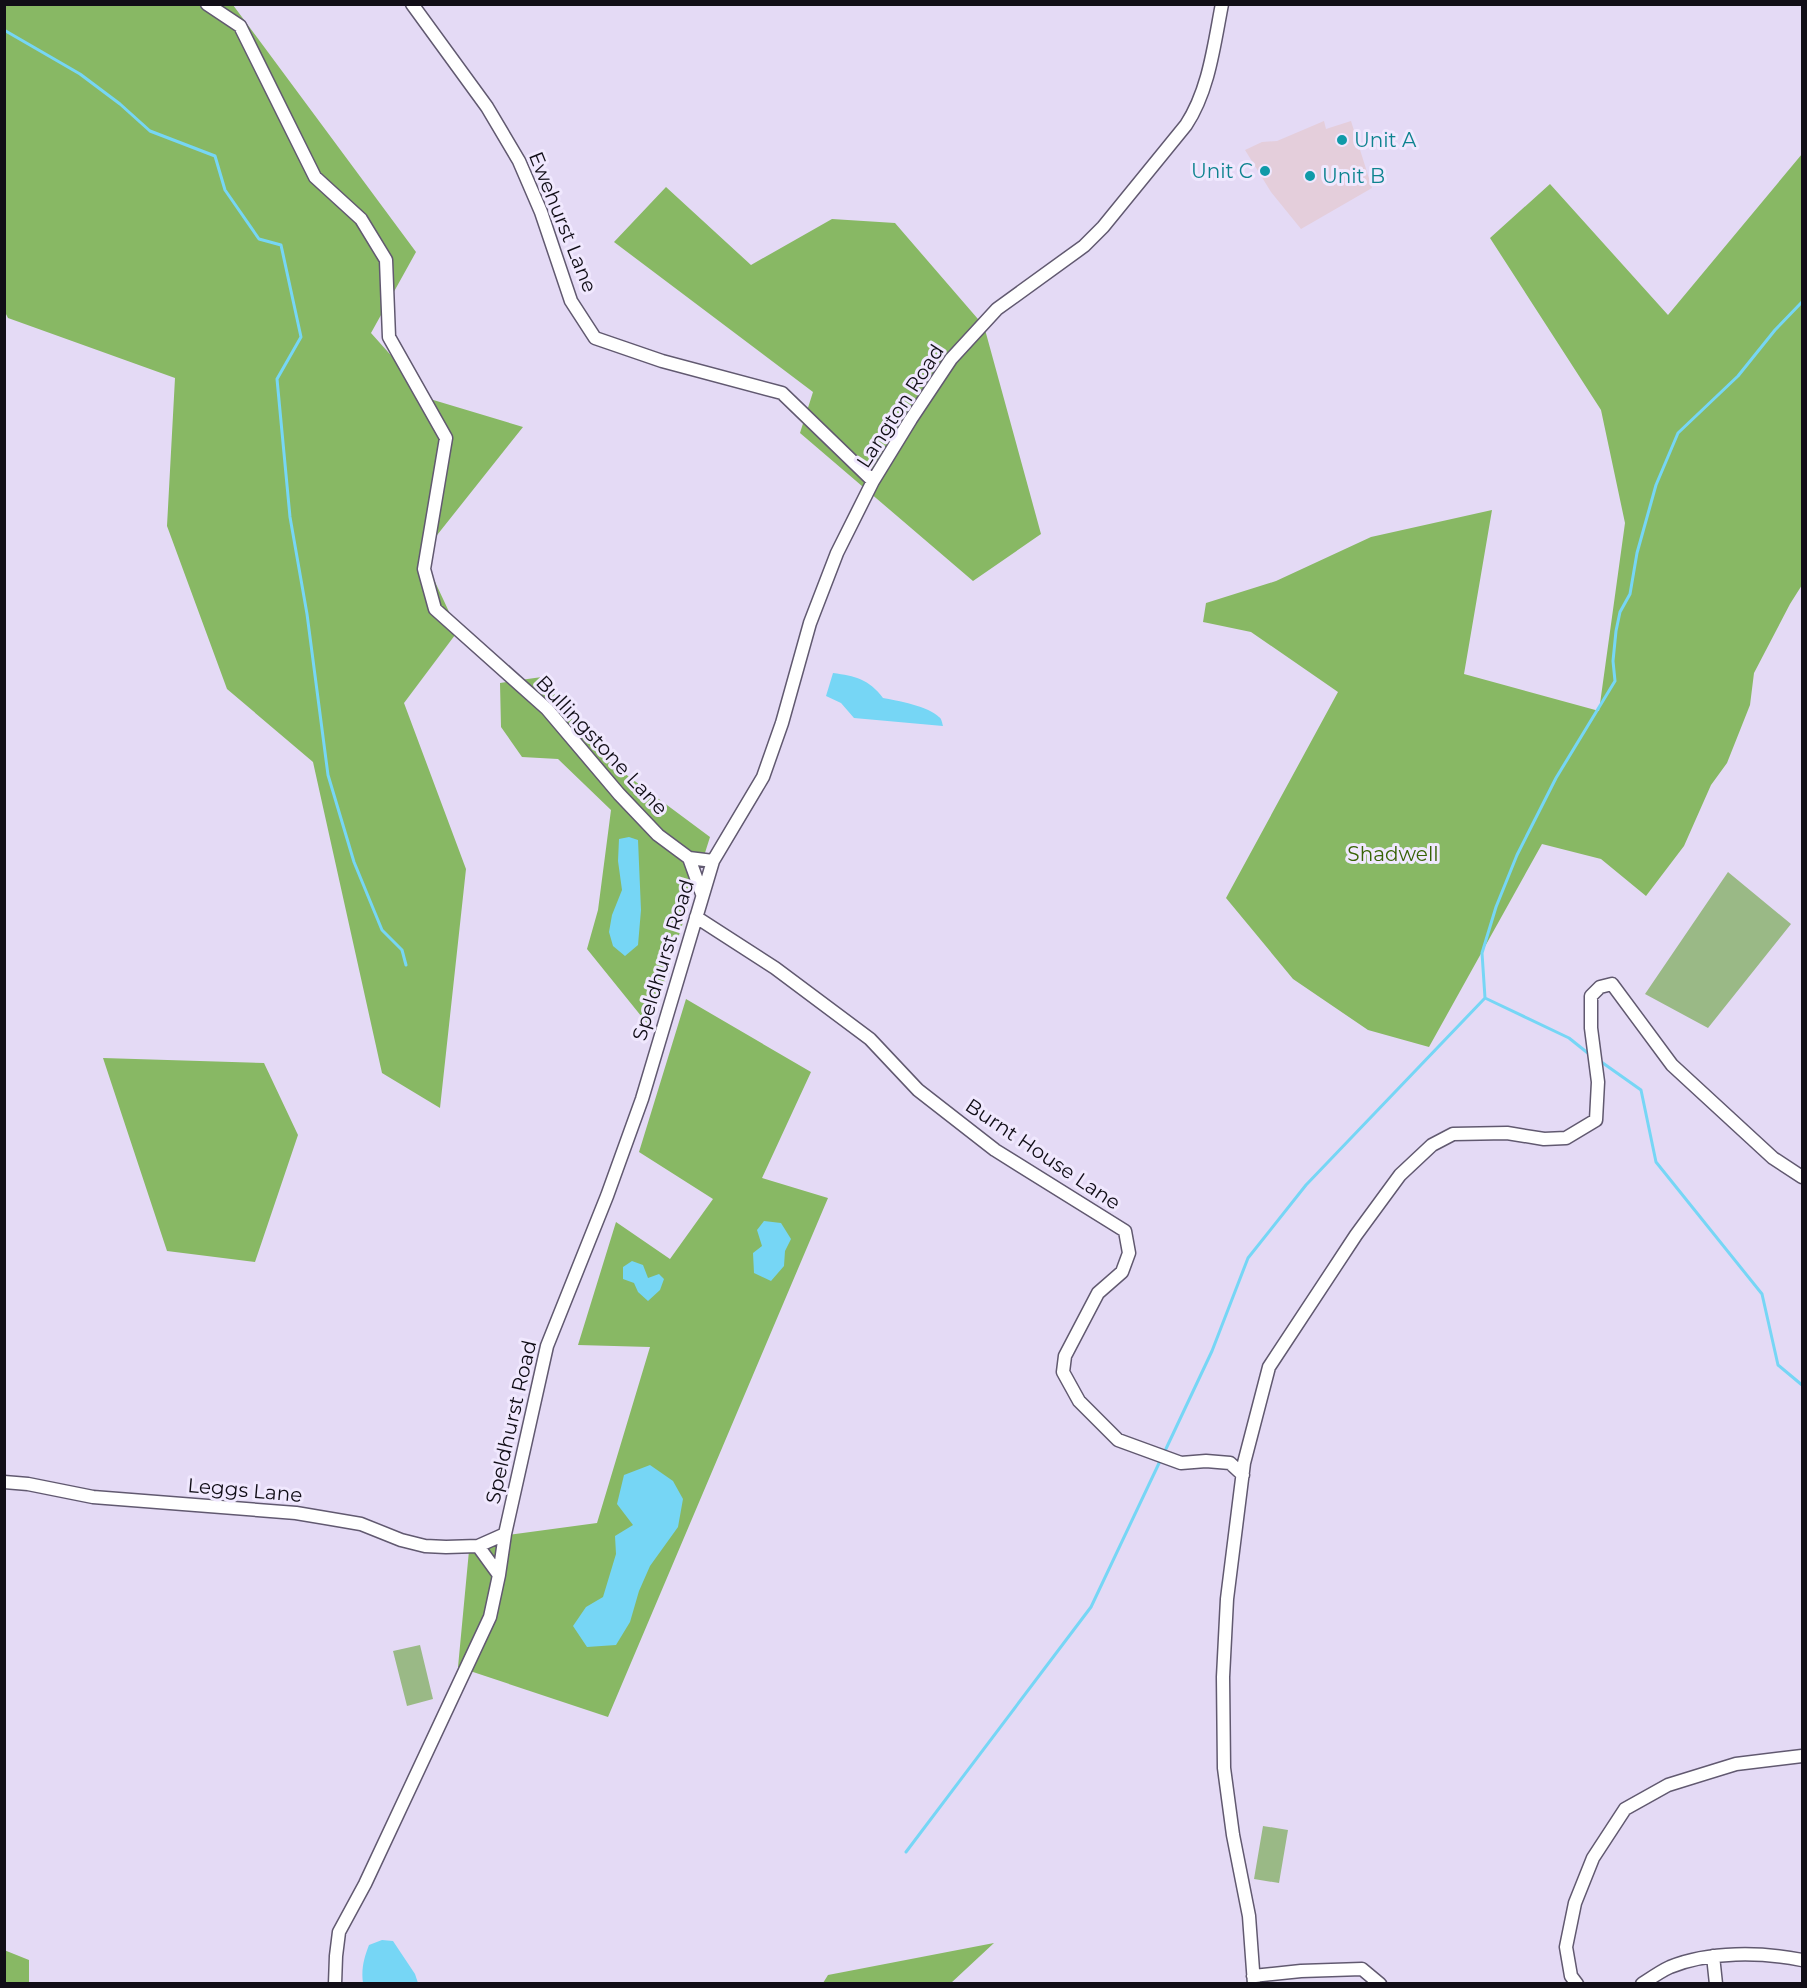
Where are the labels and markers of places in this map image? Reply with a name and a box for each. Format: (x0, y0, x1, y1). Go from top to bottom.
place label: Unit A (1354, 128, 1417, 152)
marker: Unit A (1335, 133, 1349, 147)
place label: Unit C (1191, 159, 1253, 183)
marker: Unit C (1258, 164, 1272, 178)
place label: Unit B (1322, 164, 1385, 188)
marker: Unit B (1303, 169, 1317, 183)

